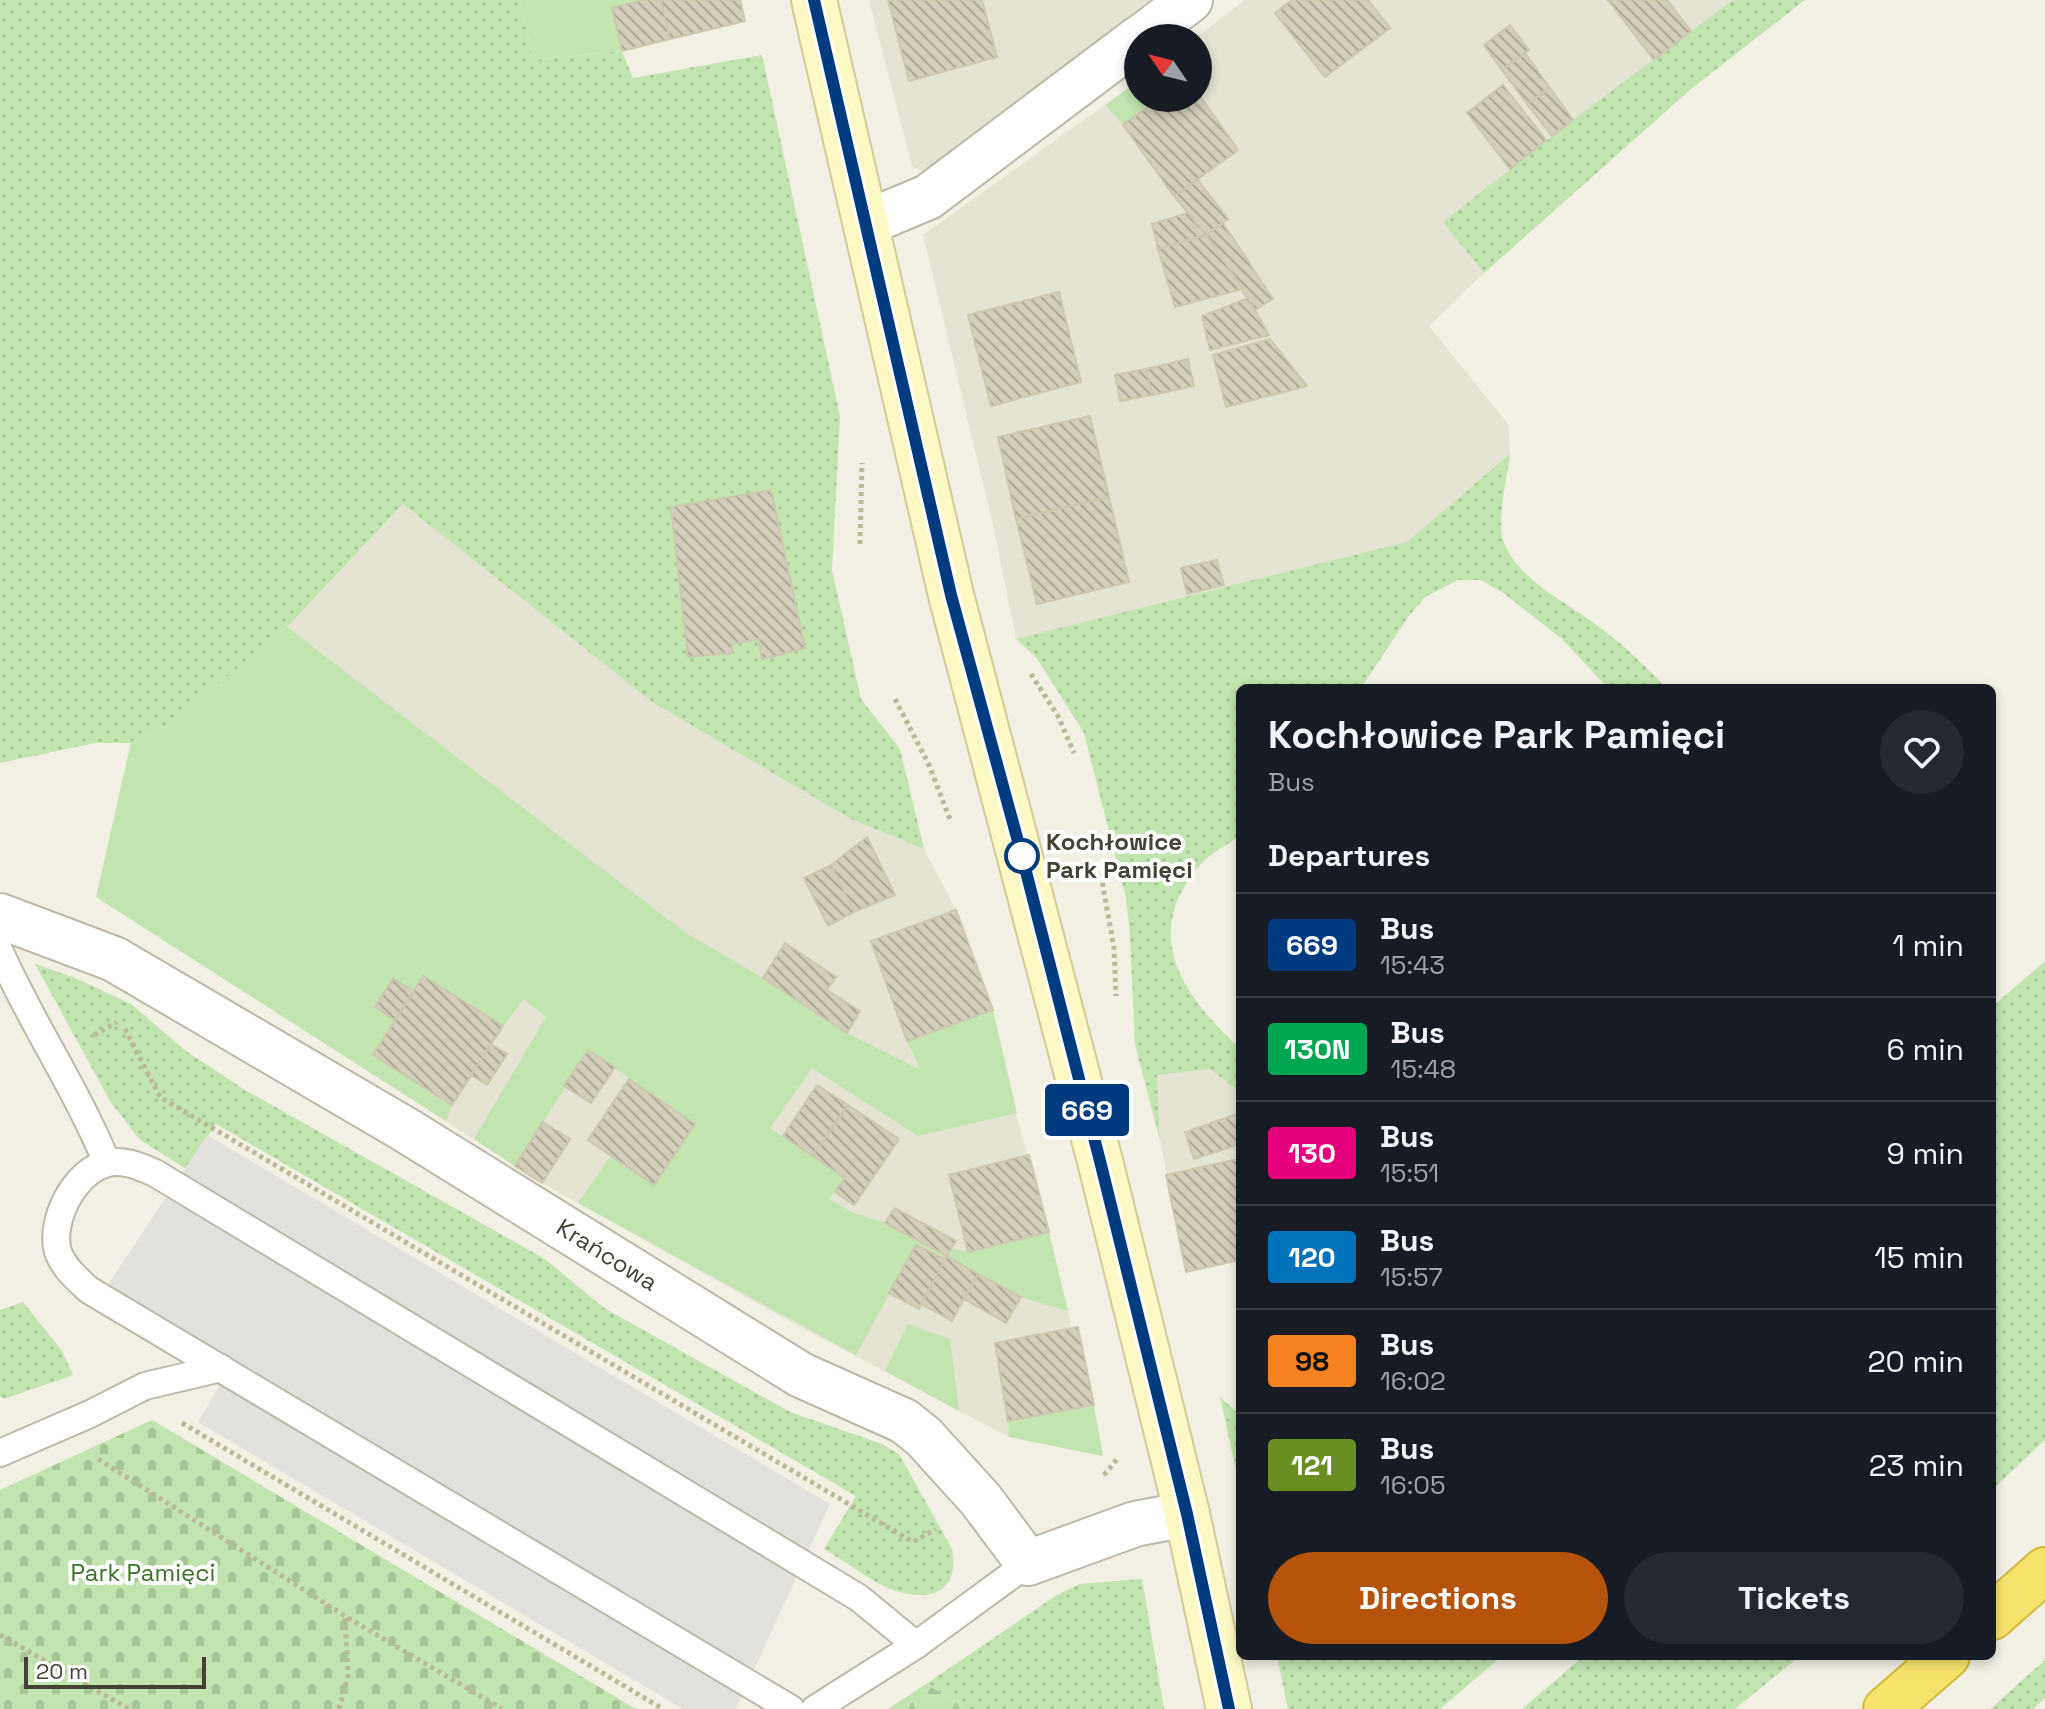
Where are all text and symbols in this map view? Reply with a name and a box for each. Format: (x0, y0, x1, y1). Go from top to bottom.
north arrow (1124, 24, 1212, 112)
map controls (1124, 24, 1212, 112)
button: heart (1880, 710, 1964, 794)
text: Kochłowice Park Pamięci (1268, 711, 1725, 759)
text: Bus (1268, 765, 1315, 799)
place label: Kochłowice Park Pamięci (1046, 826, 1193, 885)
text: Departures (1268, 836, 1430, 875)
marker: Kochłowice Park Pamięci (1005, 839, 1039, 873)
text: Bus (1380, 909, 1434, 948)
text: 1 min (1892, 926, 1964, 965)
text: 669 (1286, 927, 1338, 963)
text: 15:43 (1380, 948, 1445, 982)
text: Bus (1391, 1013, 1445, 1052)
text: 6 min (1886, 1030, 1964, 1069)
text: 130N (1284, 1031, 1351, 1067)
text: 15:48 (1391, 1052, 1456, 1086)
line badge: 669 (1041, 1084, 1133, 1136)
text: 669 (1061, 1092, 1113, 1128)
text: Bus (1380, 1117, 1434, 1156)
text: 9 min (1886, 1134, 1964, 1173)
text: 130 (1288, 1135, 1336, 1171)
text: 15:51 (1380, 1156, 1439, 1190)
street label: Krańcowa (551, 1211, 664, 1298)
text: Bus (1380, 1221, 1434, 1260)
text: 15 min (1874, 1238, 1964, 1277)
text: 120 (1288, 1239, 1336, 1275)
text: 15:57 (1380, 1260, 1443, 1294)
text: Bus (1380, 1325, 1434, 1364)
text: 20 min (1867, 1342, 1964, 1381)
text: 98 (1295, 1343, 1329, 1379)
text: 16:02 (1380, 1364, 1446, 1398)
text: Bus (1380, 1429, 1434, 1468)
text: 23 min (1869, 1446, 1964, 1485)
text: 121 (1291, 1447, 1333, 1483)
text: 16:05 (1380, 1468, 1446, 1502)
button: Directions (1268, 1552, 1608, 1644)
button: Tickets (1624, 1552, 1964, 1644)
park label: Park Pamięci (71, 1557, 216, 1588)
scale bar (24, 1653, 206, 1689)
text: 20 m (36, 1657, 88, 1685)

